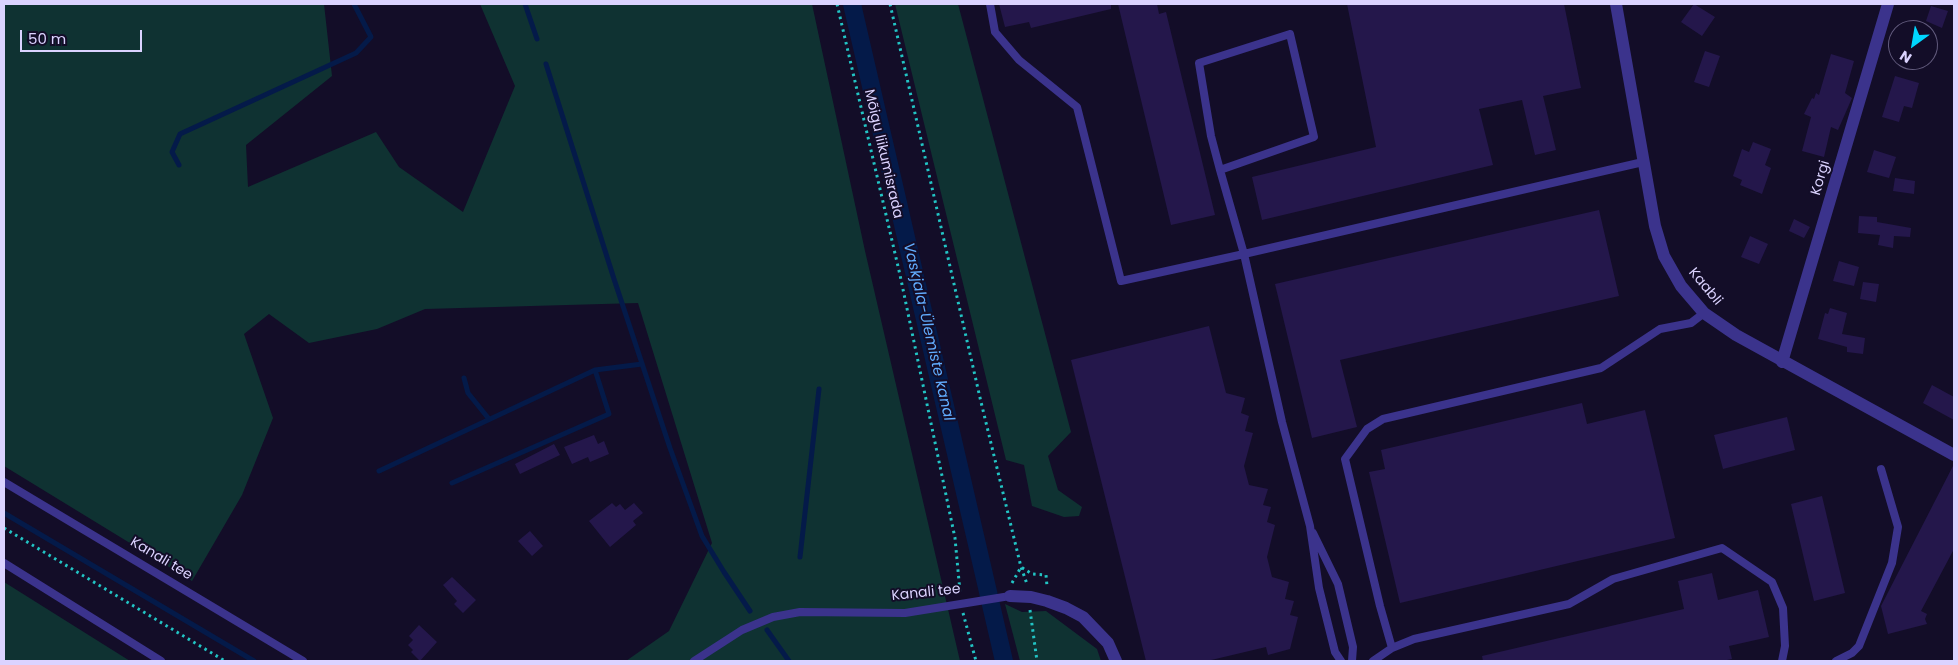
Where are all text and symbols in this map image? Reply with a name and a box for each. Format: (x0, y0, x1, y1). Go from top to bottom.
scale bar (22, 20, 145, 52)
north arrow (1888, 20, 1938, 70)
text: 50 m (28, 28, 66, 49)
text: N (1896, 46, 1915, 68)
street label: Mõigu liikumisrada (860, 88, 906, 220)
street label: Korgi (1808, 159, 1834, 197)
water label: Vaskjala-Ülemiste kanal (899, 241, 957, 423)
street label: Kaabli (1685, 265, 1725, 309)
street label: Kanali tee (127, 534, 195, 584)
street label: Kanali tee (891, 581, 961, 605)

